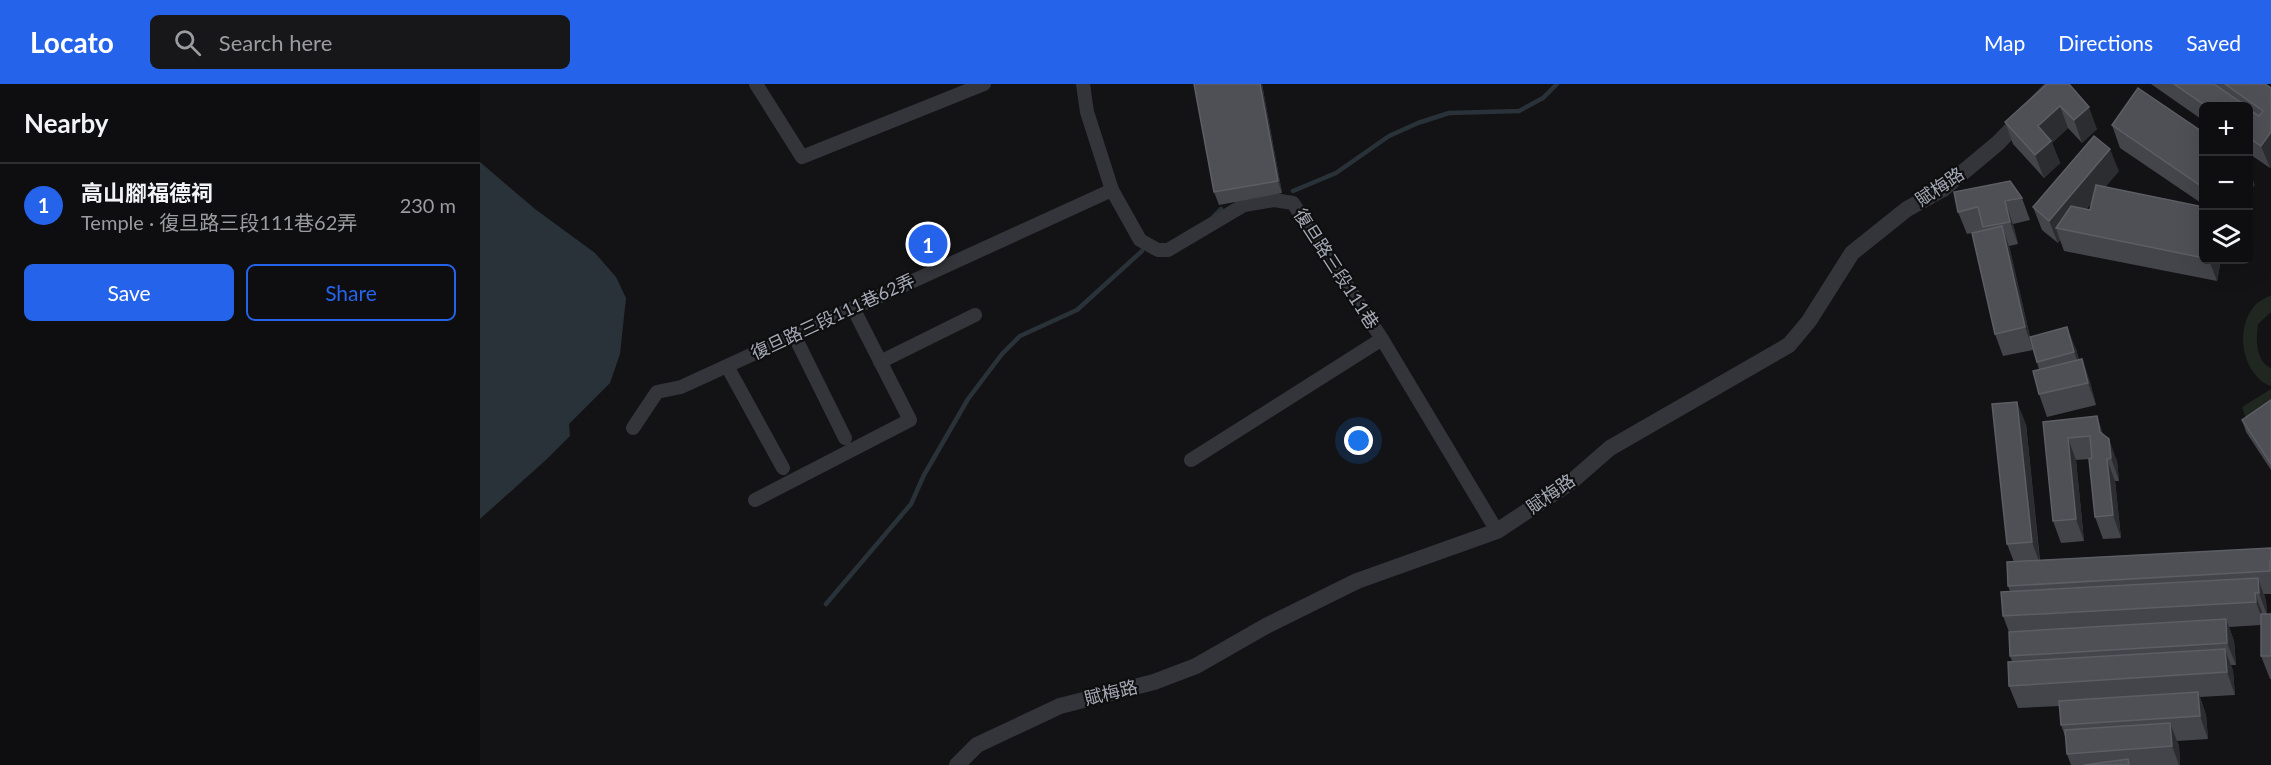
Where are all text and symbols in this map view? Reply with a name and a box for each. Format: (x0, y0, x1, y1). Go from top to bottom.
search box (150, 15, 570, 69)
text: Locato (30, 25, 114, 59)
icon: search (171, 26, 204, 59)
text: Search here (219, 29, 332, 56)
text: Map (1984, 30, 2025, 55)
text: Directions (2058, 30, 2153, 55)
text: Saved (2186, 30, 2241, 55)
map controls (2199, 102, 2253, 264)
button: + (2199, 102, 2253, 156)
text: Nearby (24, 107, 109, 139)
button: − (2199, 156, 2253, 210)
street label: 賦梅路 (1911, 162, 1968, 210)
text: 高山腳福德祠 (81, 179, 213, 206)
text: 1 (38, 193, 49, 217)
text: 230 m (400, 193, 456, 217)
street label: 復旦路三段111巷 (1290, 204, 1384, 333)
text: Temple · 復旦路三段111巷62弄 (81, 210, 357, 234)
button: layers (2199, 210, 2253, 264)
pin: 1 (908, 222, 948, 266)
button: Save (24, 264, 234, 321)
button: Share (246, 264, 456, 321)
street label: 復旦路三段111巷62弄 (747, 268, 918, 364)
your location (1344, 426, 1373, 455)
street label: 賦梅路 (1522, 469, 1579, 518)
street label: 賦梅路 (1082, 675, 1140, 709)

